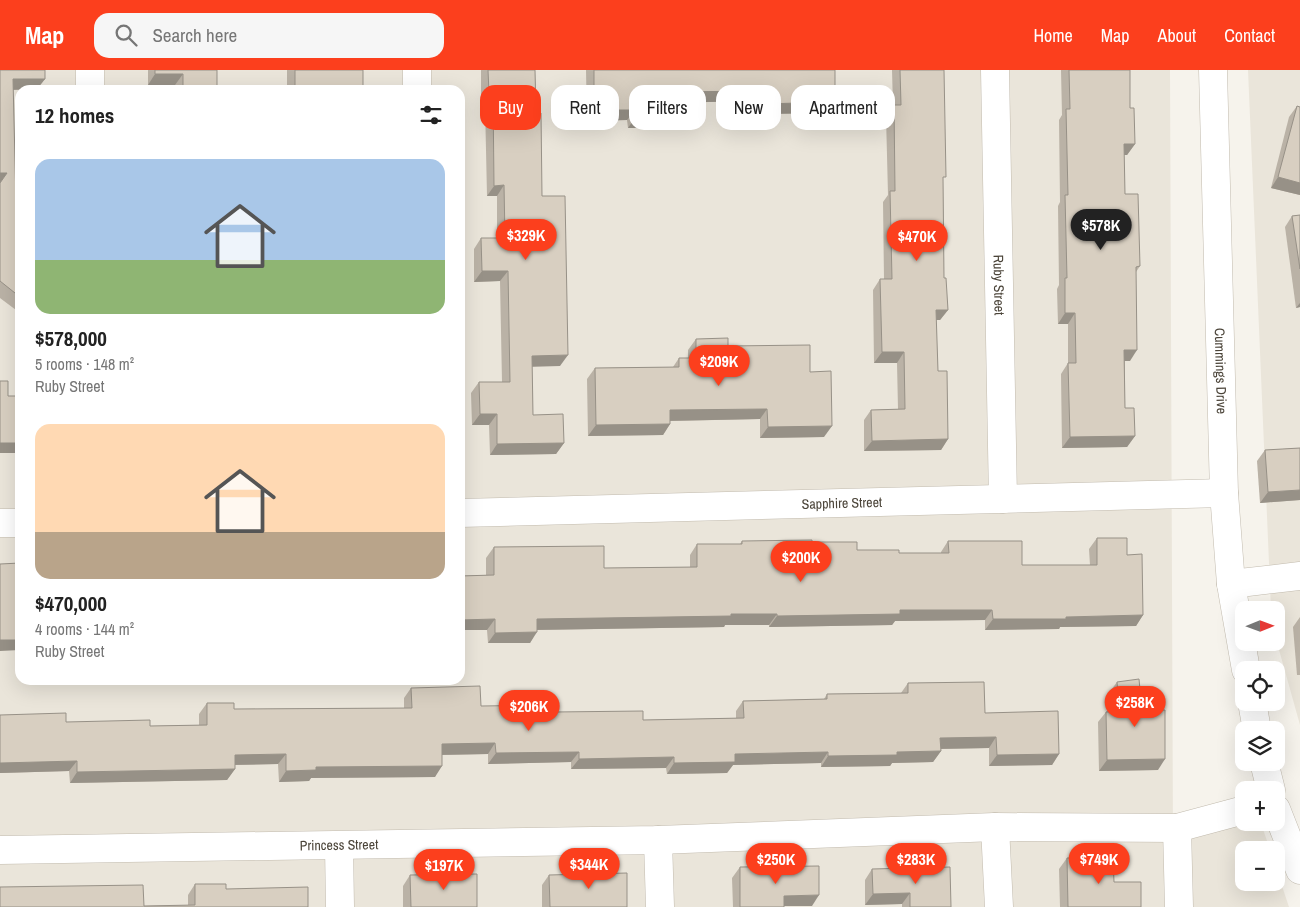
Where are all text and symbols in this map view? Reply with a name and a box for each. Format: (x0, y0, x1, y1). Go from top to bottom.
search box (94, 13, 444, 58)
text: Map (25, 19, 64, 51)
icon: search (112, 21, 140, 49)
text: Search here (152, 22, 237, 48)
text: Home (1033, 23, 1073, 48)
text: Map (1101, 23, 1130, 48)
text: About (1158, 23, 1196, 48)
text: Contact (1224, 23, 1275, 48)
chip: Buy (480, 85, 541, 130)
chip: Rent (551, 85, 619, 130)
chip: Filters (629, 85, 706, 130)
chip: New (716, 85, 781, 130)
chip: Apartment (791, 85, 895, 130)
text: 12 homes (35, 101, 114, 130)
icon: filters (417, 101, 445, 129)
icon: home (195, 191, 285, 281)
pin: $578K (1066, 208, 1136, 251)
text: $578K (1082, 214, 1120, 236)
pin: $329K (491, 218, 561, 261)
pin: $470K (882, 220, 952, 262)
text: $329K (507, 224, 545, 246)
text: $470K (898, 225, 936, 247)
street label: Ruby Street (989, 254, 1009, 315)
text: $578,000 (35, 324, 107, 353)
street label: Cummings Drive (1211, 328, 1231, 414)
pin: $209K (684, 344, 754, 387)
text: $209K (700, 350, 738, 372)
text: 5 rooms · 148 m² (35, 353, 134, 375)
text: Ruby Street (35, 375, 104, 397)
icon: home (195, 456, 285, 546)
street label: Sapphire Street (801, 493, 882, 513)
pin: $200K (766, 540, 836, 583)
text: $200K (782, 546, 820, 568)
text: $470,000 (35, 589, 107, 618)
north arrow (1235, 601, 1285, 651)
map controls (1235, 601, 1285, 891)
text: 4 rooms · 144 m² (35, 618, 134, 640)
text: Ruby Street (35, 640, 104, 662)
button: locate (1235, 661, 1285, 711)
pin: $258K (1100, 686, 1170, 728)
pin: $206K (494, 690, 564, 732)
text: $258K (1116, 691, 1154, 713)
text: $206K (510, 695, 548, 717)
button: layers (1235, 721, 1285, 771)
button: + (1235, 781, 1285, 831)
street label: Princess Street (300, 835, 378, 854)
button: − (1235, 841, 1285, 891)
pin: $250K (741, 842, 811, 885)
pin: $283K (881, 842, 951, 885)
pin: $749K (1064, 842, 1134, 885)
pin: $197K (409, 848, 479, 891)
pin: $344K (554, 848, 624, 890)
text: $250K (757, 848, 795, 870)
text: $283K (897, 848, 935, 870)
text: $749K (1080, 848, 1118, 870)
text: $344K (570, 853, 608, 875)
text: $197K (425, 854, 463, 876)

